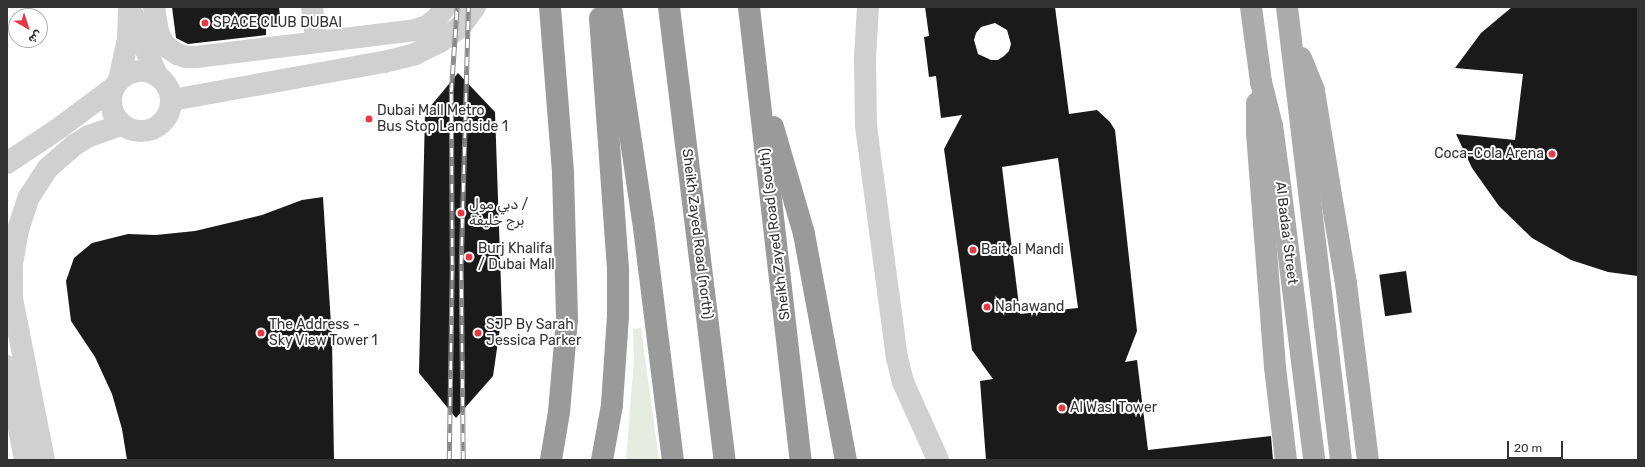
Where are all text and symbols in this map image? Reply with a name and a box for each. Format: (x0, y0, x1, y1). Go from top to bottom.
north arrow (8, 8, 48, 48)
place label: SPACE CLUB DUBAI (213, 15, 342, 31)
marker: SPACE CLUB DUBAI (200, 18, 210, 28)
text: ش (26, 28, 45, 46)
place label: Dubai Mall Metro Bus Stop Landside 1 (377, 103, 508, 136)
marker: Dubai Mall Metro Bus Stop Landside 1 (364, 114, 374, 124)
place label: Coca-Cola Arena (1434, 146, 1544, 162)
street label: Sheikh Zayed Road (south) (756, 147, 794, 321)
street label: Sheikh Zayed Road (north) (678, 148, 716, 320)
marker: Coca-Cola Arena (1547, 149, 1557, 159)
street label: Al Badaa' Street (1271, 181, 1301, 285)
place label: دبي مول / برج خليفة (469, 197, 528, 230)
marker: دبي مول / برج خليفة (456, 208, 466, 218)
place label: Burj Khalifa / Dubai Mall (478, 241, 555, 274)
place label: Bait al Mandi (981, 242, 1064, 258)
marker: Bait al Mandi (968, 245, 978, 255)
marker: Burj Khalifa / Dubai Mall (463, 251, 475, 263)
place label: Nahawand (995, 299, 1064, 315)
marker: Nahawand (982, 302, 992, 312)
place label: The Address - Sky View Tower 1 (269, 317, 379, 350)
place label: SJP By Sarah Jessica Parker (486, 317, 581, 350)
marker: The Address - Sky View Tower 1 (256, 328, 266, 338)
marker: SJP By Sarah Jessica Parker (473, 328, 483, 338)
place label: Al Wasl Tower (1070, 400, 1158, 416)
marker: Al Wasl Tower (1057, 403, 1067, 413)
scale bar (1509, 433, 1565, 459)
text: 20 m (1514, 441, 1542, 455)

